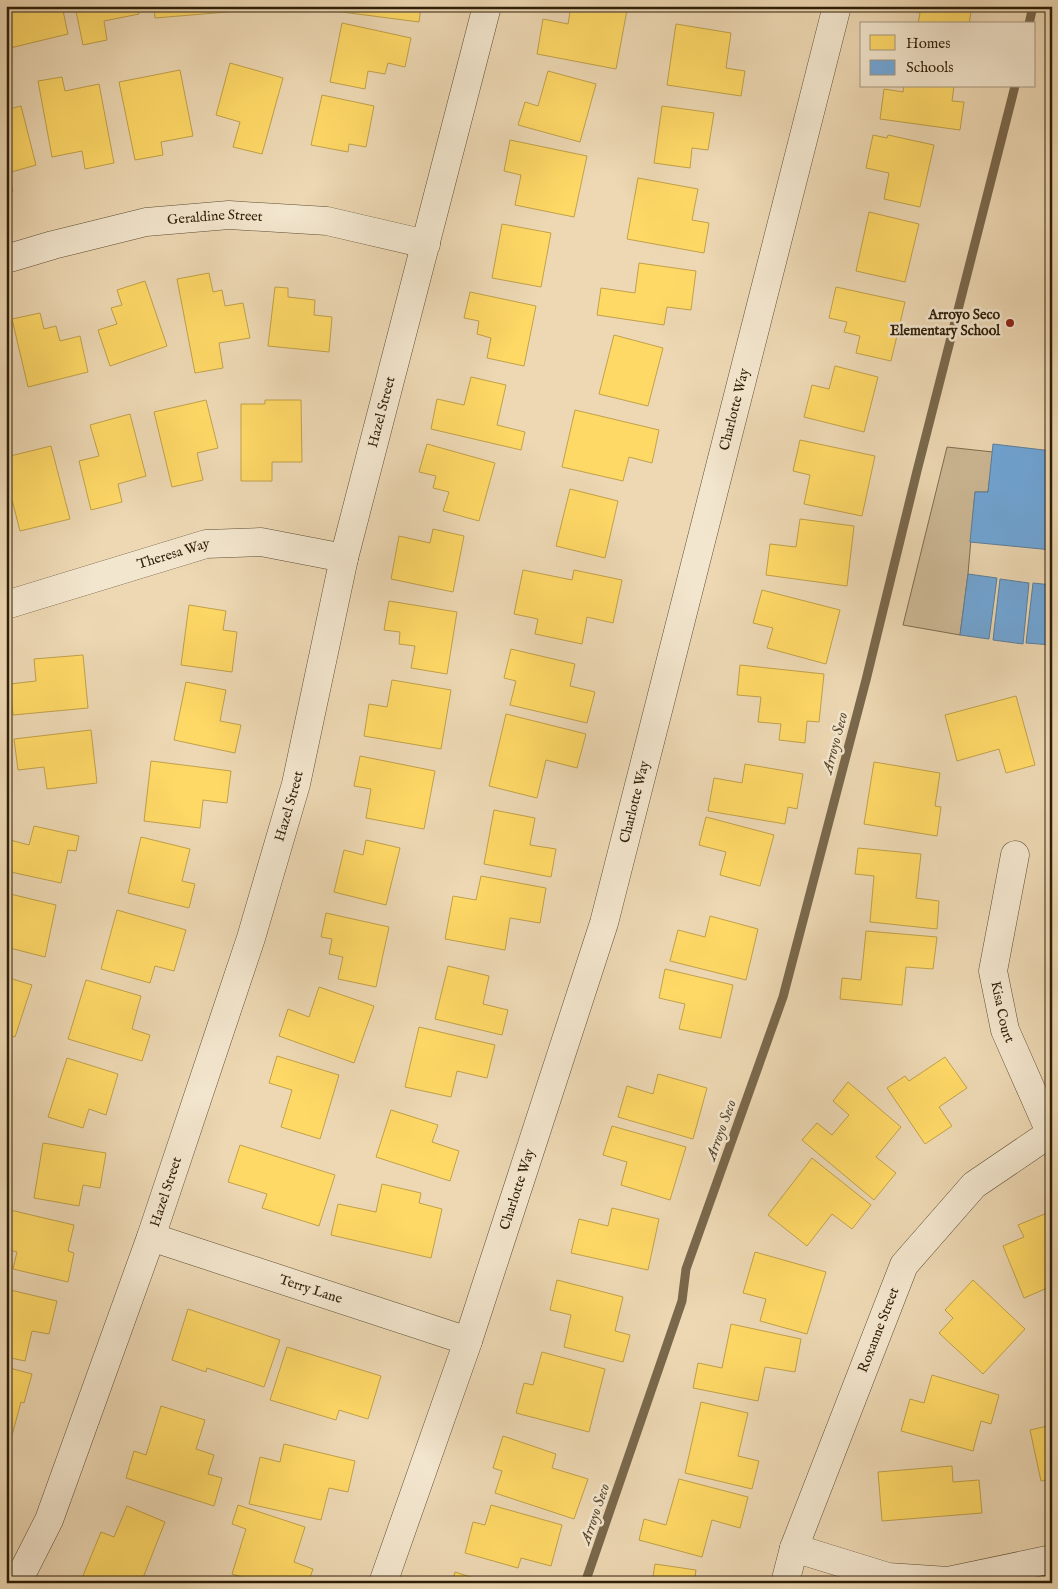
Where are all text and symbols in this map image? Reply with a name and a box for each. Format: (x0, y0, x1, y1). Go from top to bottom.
legend (860, 22, 1036, 88)
text: Homes (906, 34, 950, 53)
text: Schools (906, 58, 954, 77)
street label: Geraldine Street (167, 206, 263, 229)
place label: Arroyo Seco Elementary School (890, 306, 1001, 340)
marker: Arroyo Seco Elementary School (1004, 317, 1016, 329)
street label: Charlotte Way (715, 366, 754, 453)
street label: Hazel Street (364, 374, 400, 450)
street label: Theresa Way (135, 535, 210, 573)
water label: Arroyo Seco (817, 710, 852, 778)
street label: Charlotte Way (616, 759, 654, 845)
street label: Hazel Street (271, 769, 308, 844)
street label: Kisa Court (986, 980, 1019, 1046)
water label: Arroyo Seco (701, 1097, 741, 1165)
street label: Charlotte Way (496, 1146, 539, 1232)
street label: Hazel Street (146, 1154, 186, 1229)
street label: Terry Lane (277, 1271, 345, 1308)
street label: Roxanne Street (854, 1285, 904, 1375)
water label: Arroyo Seco (575, 1481, 614, 1549)

